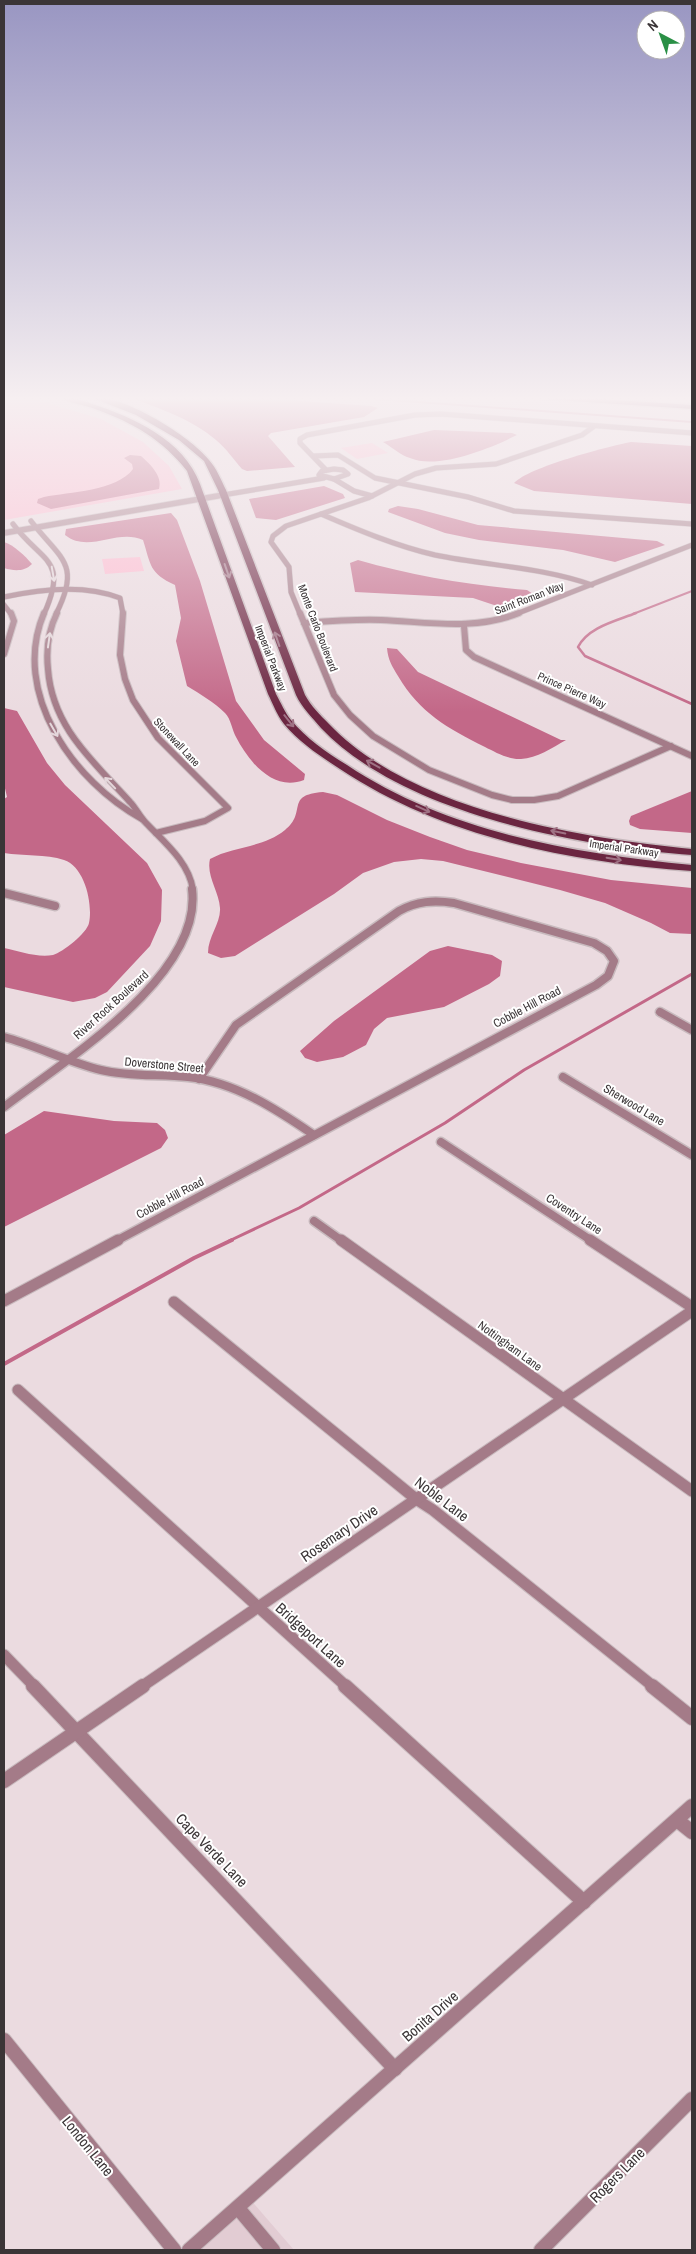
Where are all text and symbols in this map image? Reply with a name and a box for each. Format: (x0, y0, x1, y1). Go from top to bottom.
north arrow (636, 10, 686, 60)
text: N (643, 16, 662, 35)
one-way arrow (223, 563, 233, 579)
one-way arrow (49, 566, 59, 582)
street label: Saint Roman Way (492, 578, 566, 618)
street label: Monte Carlo Boulevard (295, 582, 341, 674)
street label: Imperial Parkway (252, 623, 290, 693)
one-way arrow (272, 631, 281, 647)
one-way arrow (45, 632, 55, 648)
street label: Prince Pierre Way (536, 669, 609, 712)
one-way arrow (283, 714, 294, 727)
street label: Stonewall Lane (151, 715, 203, 769)
one-way arrow (50, 722, 60, 737)
one-way arrow (366, 759, 381, 769)
one-way arrow (104, 777, 116, 790)
one-way arrow (415, 804, 430, 814)
one-way arrow (550, 827, 566, 837)
street label: Imperial Parkway (589, 836, 660, 860)
one-way arrow (605, 855, 621, 865)
street label: River Rock Boulevard (70, 967, 152, 1043)
street label: Cobble Hill Road (490, 982, 564, 1032)
street label: Doverstone Street (124, 1054, 204, 1076)
street label: Sherwood Lane (600, 1080, 668, 1130)
street label: Cobble Hill Road (133, 1173, 207, 1223)
street label: Coventry Lane (543, 1190, 605, 1238)
street label: Nottingham Lane (475, 1317, 545, 1375)
street label: Noble Lane (411, 1472, 474, 1526)
street label: Rosemary Drive (296, 1499, 382, 1567)
street label: Bridgeport Lane (271, 1598, 351, 1672)
street label: Cape Verde Lane (171, 1808, 253, 1892)
street label: Bonita Drive (397, 1986, 463, 2046)
street label: London Lane (57, 2111, 119, 2181)
street label: Rogers Lane (585, 2143, 649, 2207)

